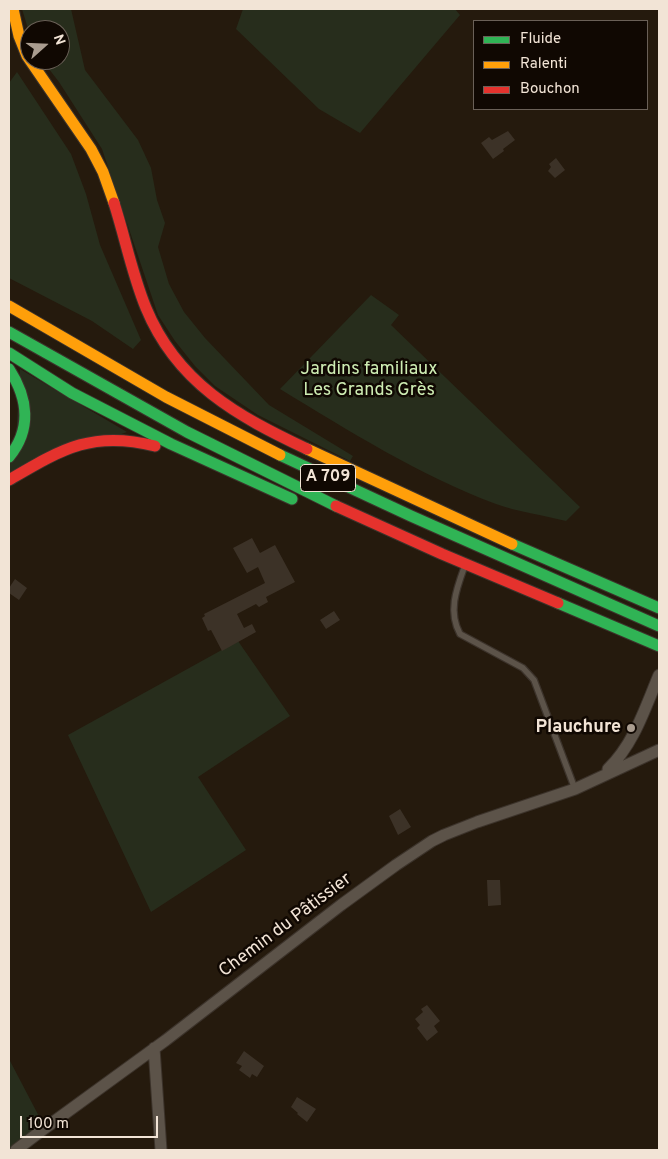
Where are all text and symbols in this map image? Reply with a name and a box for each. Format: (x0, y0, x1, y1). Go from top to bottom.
north arrow (20, 20, 70, 70)
legend (473, 20, 648, 110)
text: Fluide (520, 30, 561, 49)
text: N (49, 32, 68, 48)
text: Ralenti (520, 55, 567, 74)
text: Bouchon (520, 80, 580, 99)
park label: Jardins familiaux Les Grands Grès (300, 359, 438, 402)
road number: A 709 (300, 464, 356, 492)
place label: Plauchure (536, 717, 621, 739)
marker: Plauchure (625, 722, 637, 734)
street label: Chemin du Pâtissier (215, 869, 357, 983)
scale bar (22, 1106, 160, 1138)
text: 100 m (28, 1115, 69, 1134)

